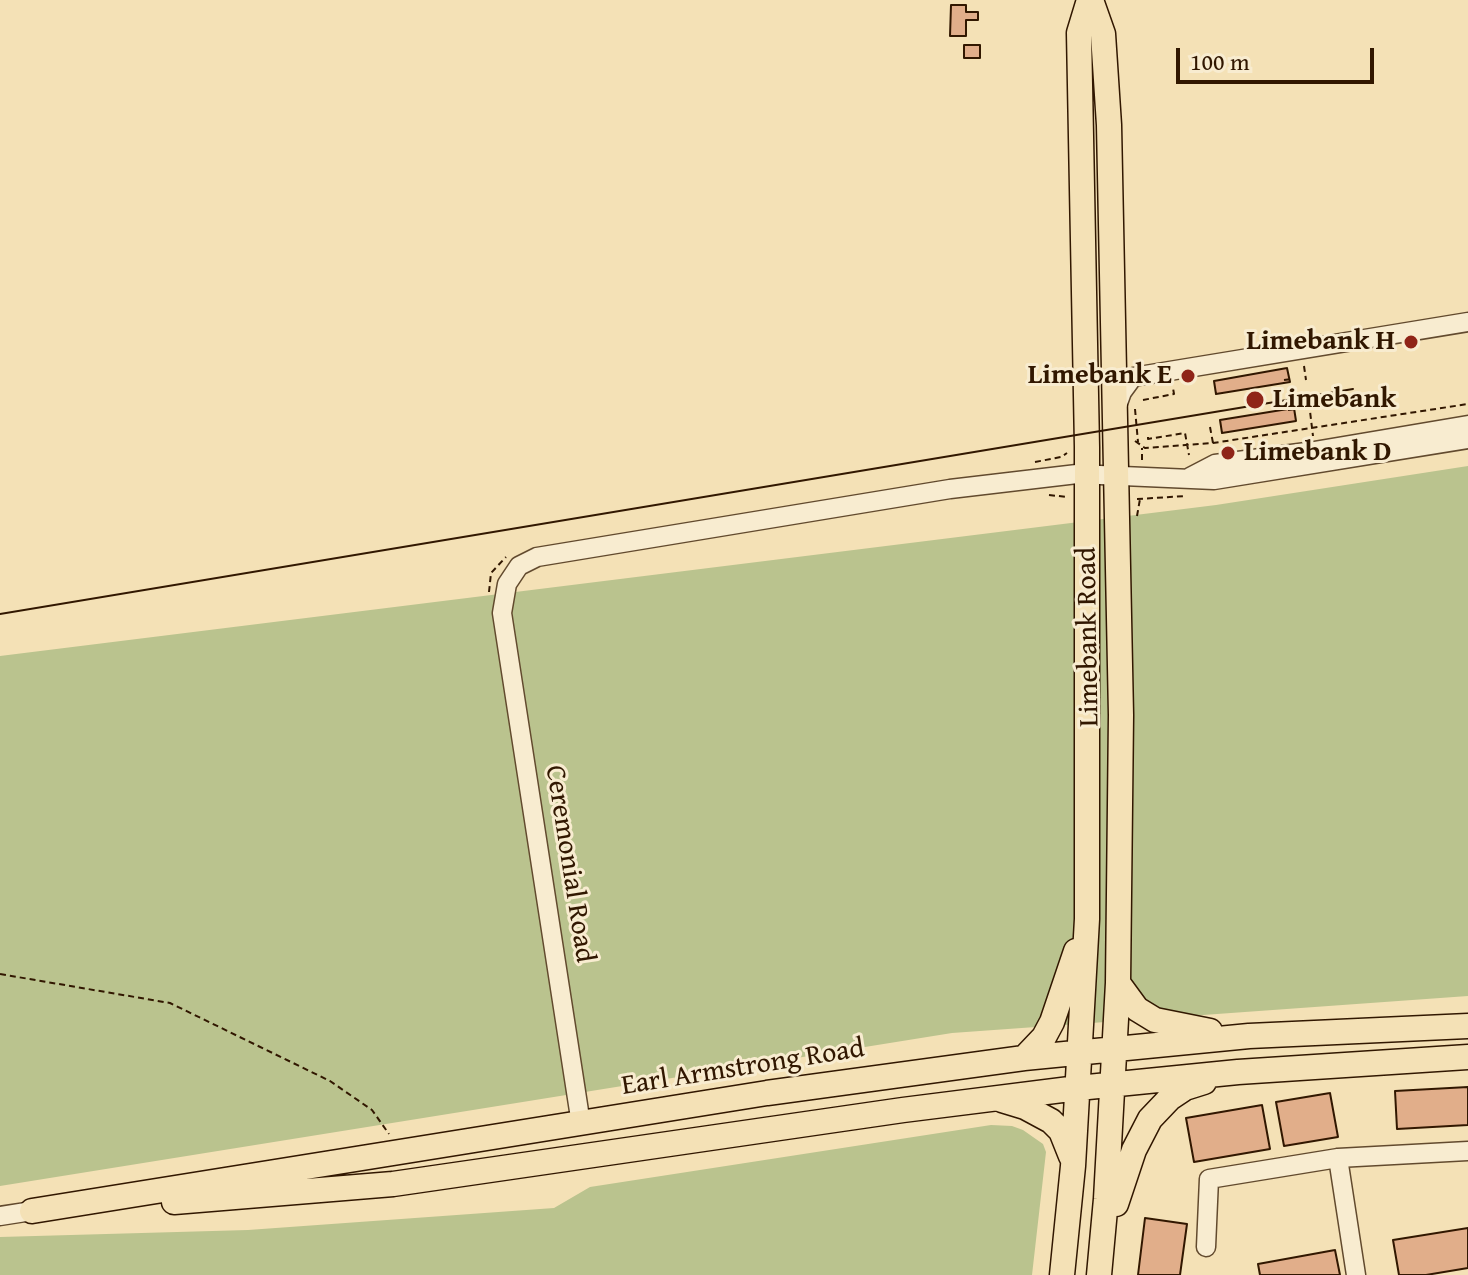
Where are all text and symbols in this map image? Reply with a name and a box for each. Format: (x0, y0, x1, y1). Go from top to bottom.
scale bar (1180, 32, 1378, 82)
text: 100 m (1190, 44, 1250, 79)
place label: Limebank H (1246, 325, 1395, 359)
marker: Limebank H (1402, 333, 1420, 351)
place label: Limebank E (1028, 359, 1172, 393)
marker: Limebank E (1179, 367, 1197, 385)
place label: Limebank (1273, 383, 1396, 417)
marker: Limebank (1244, 389, 1266, 411)
place label: Limebank D (1244, 436, 1392, 470)
marker: Limebank D (1219, 444, 1237, 462)
street label: Limebank Road (1071, 547, 1107, 727)
street label: Ceremonial Road (537, 763, 601, 965)
street label: Earl Armstrong Road (619, 1032, 867, 1104)

